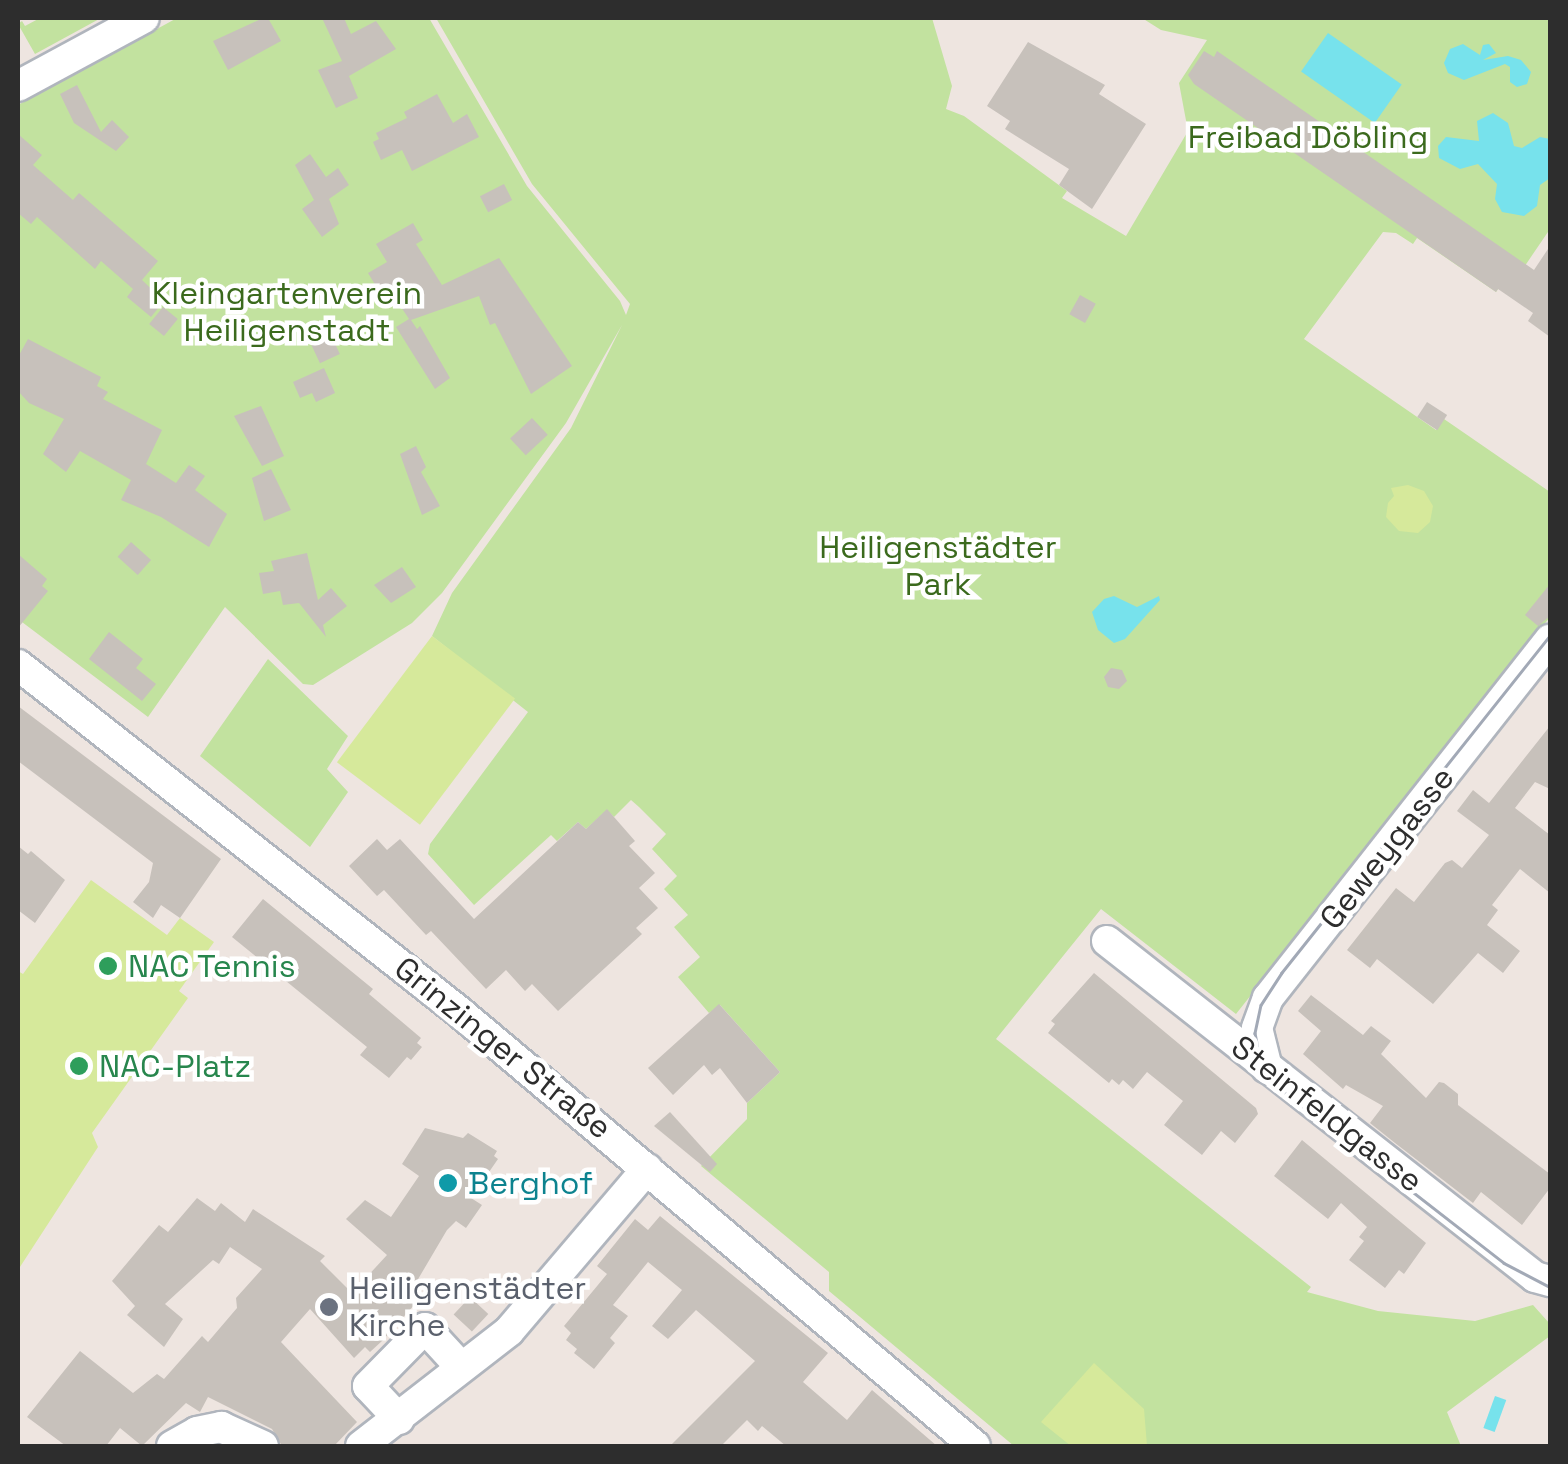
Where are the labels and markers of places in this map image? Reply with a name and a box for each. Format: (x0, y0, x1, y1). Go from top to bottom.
place label: NAC Tennis (128, 947, 296, 985)
marker: NAC Tennis (97, 955, 119, 977)
place label: NAC-Platz (99, 1047, 251, 1085)
marker: NAC-Platz (68, 1055, 90, 1077)
place label: Berghof (468, 1164, 593, 1202)
marker: Berghof (437, 1172, 459, 1194)
place label: Heiligenstädter Kirche (349, 1270, 586, 1345)
marker: Heiligenstädter Kirche (318, 1296, 340, 1318)

